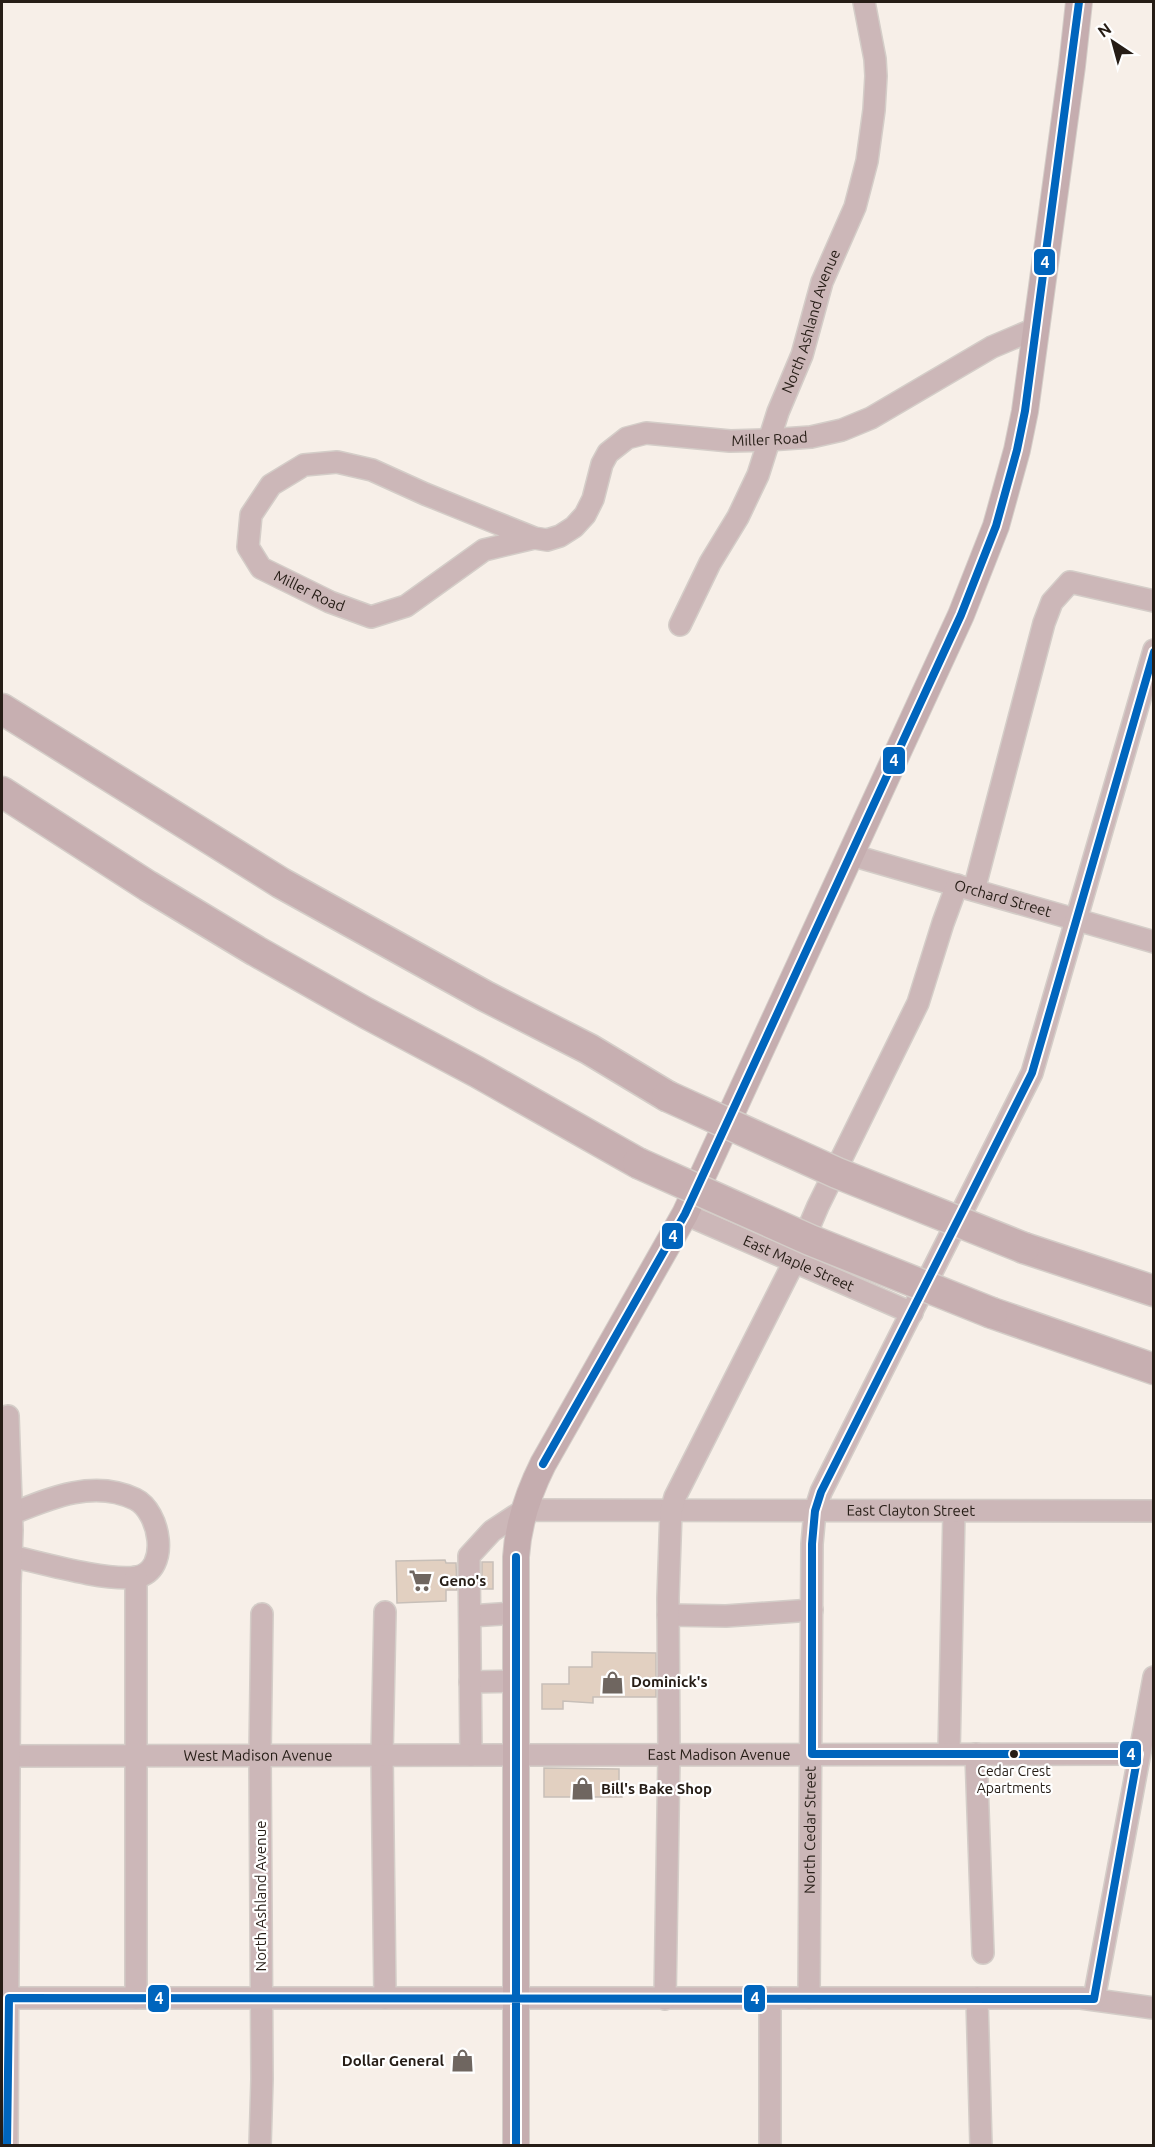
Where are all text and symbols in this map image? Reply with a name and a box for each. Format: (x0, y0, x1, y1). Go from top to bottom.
north arrow (1083, 12, 1143, 72)
text: N (1094, 19, 1114, 41)
street label: North Ashland Avenue (778, 247, 843, 396)
line badge: 4 (1033, 248, 1056, 276)
text: 4 (1040, 253, 1050, 271)
street label: Miller Road (731, 428, 808, 449)
street label: Miller Road (271, 567, 347, 615)
line badge: 4 (882, 746, 906, 775)
text: 4 (889, 751, 899, 769)
street label: Orchard Street (952, 876, 1054, 920)
line badge: 4 (661, 1222, 684, 1250)
text: 4 (668, 1227, 678, 1245)
street label: East Maple Street (741, 1232, 857, 1295)
street label: East Clayton Street (846, 1502, 975, 1519)
supermarket icon: Geno's (408, 1568, 434, 1594)
place label: Geno's (439, 1572, 486, 1589)
shop icon: Dominick's (600, 1669, 626, 1695)
place label: Dominick's (631, 1673, 708, 1690)
line badge: 4 (1119, 1740, 1142, 1768)
text: 4 (1126, 1745, 1136, 1763)
street label: West Madison Avenue (184, 1746, 332, 1764)
street label: East Madison Avenue (647, 1746, 791, 1763)
marker: Cedar Crest Apartments (1008, 1748, 1020, 1760)
place label: Cedar Crest Apartments (977, 1763, 1051, 1796)
street label: North Cedar Street (801, 1766, 819, 1894)
shop icon: Bill's Bake Shop (570, 1776, 596, 1802)
place label: Bill's Bake Shop (601, 1780, 712, 1797)
street label: North Ashland Avenue (252, 1820, 269, 1972)
line badge: 4 (147, 1984, 170, 2013)
line badge: 4 (743, 1984, 766, 2013)
text: 4 (154, 1989, 164, 2007)
text: 4 (750, 1989, 760, 2007)
shop icon: Dollar General (449, 2048, 475, 2074)
place label: Dollar General (342, 2052, 444, 2069)

